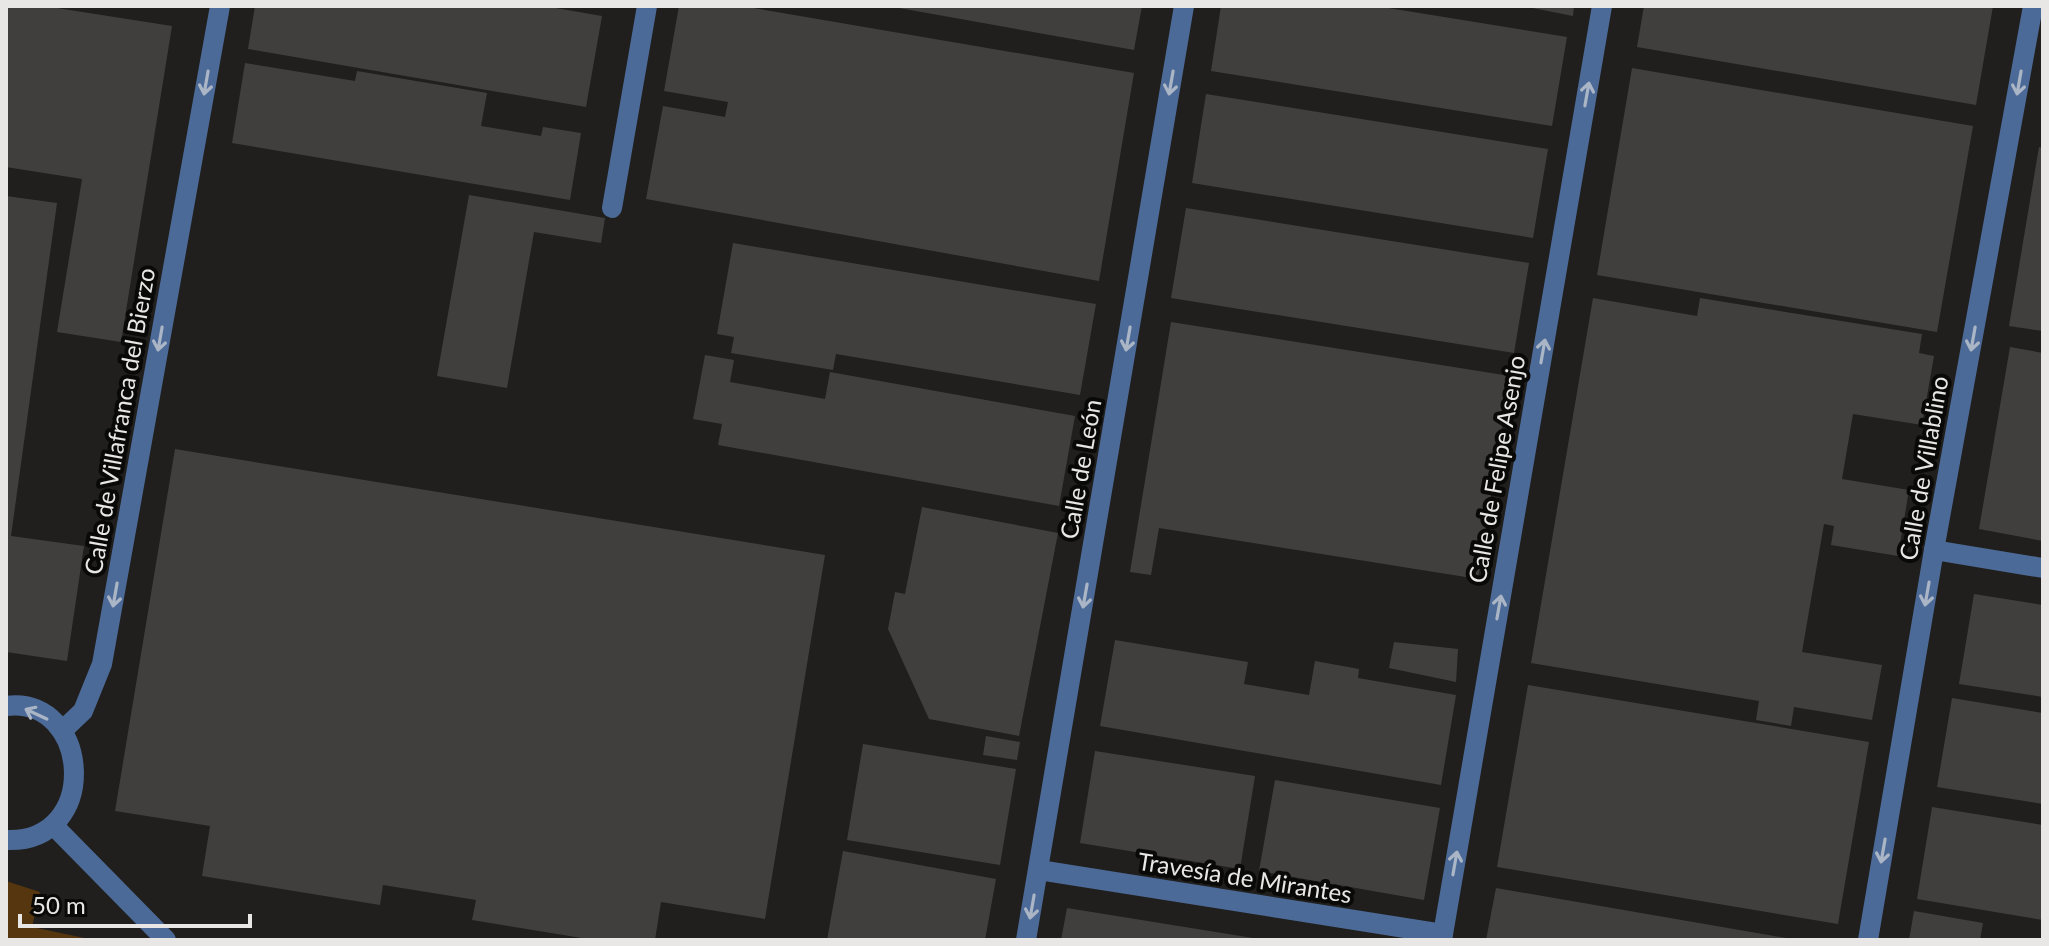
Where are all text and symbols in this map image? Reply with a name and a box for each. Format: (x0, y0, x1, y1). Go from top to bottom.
one-way arrow (198, 70, 213, 95)
one-way arrow (1163, 70, 1178, 95)
one-way arrow (2011, 70, 2026, 95)
one-way arrow (1580, 82, 1595, 107)
street label: Calle de Villafranca del Bierzo (78, 265, 160, 577)
one-way arrow (152, 325, 167, 351)
one-way arrow (1964, 325, 1979, 351)
one-way arrow (1119, 326, 1134, 352)
one-way arrow (1536, 338, 1551, 364)
street label: Calle de Felipe Asenjo (1462, 353, 1530, 585)
street label: Calle de Villablino (1893, 374, 1953, 562)
street label: Calle de León (1053, 397, 1107, 541)
one-way arrow (106, 581, 121, 607)
one-way arrow (1918, 581, 1933, 607)
one-way arrow (1076, 583, 1091, 608)
one-way arrow (1492, 595, 1507, 620)
one-way arrow (25, 706, 48, 721)
one-way arrow (1875, 838, 1890, 863)
street label: Travesía de Mirantes (1136, 846, 1354, 908)
one-way arrow (1449, 851, 1464, 876)
scale bar (20, 878, 250, 928)
text: 50 m (32, 890, 86, 919)
one-way arrow (1024, 894, 1039, 920)

